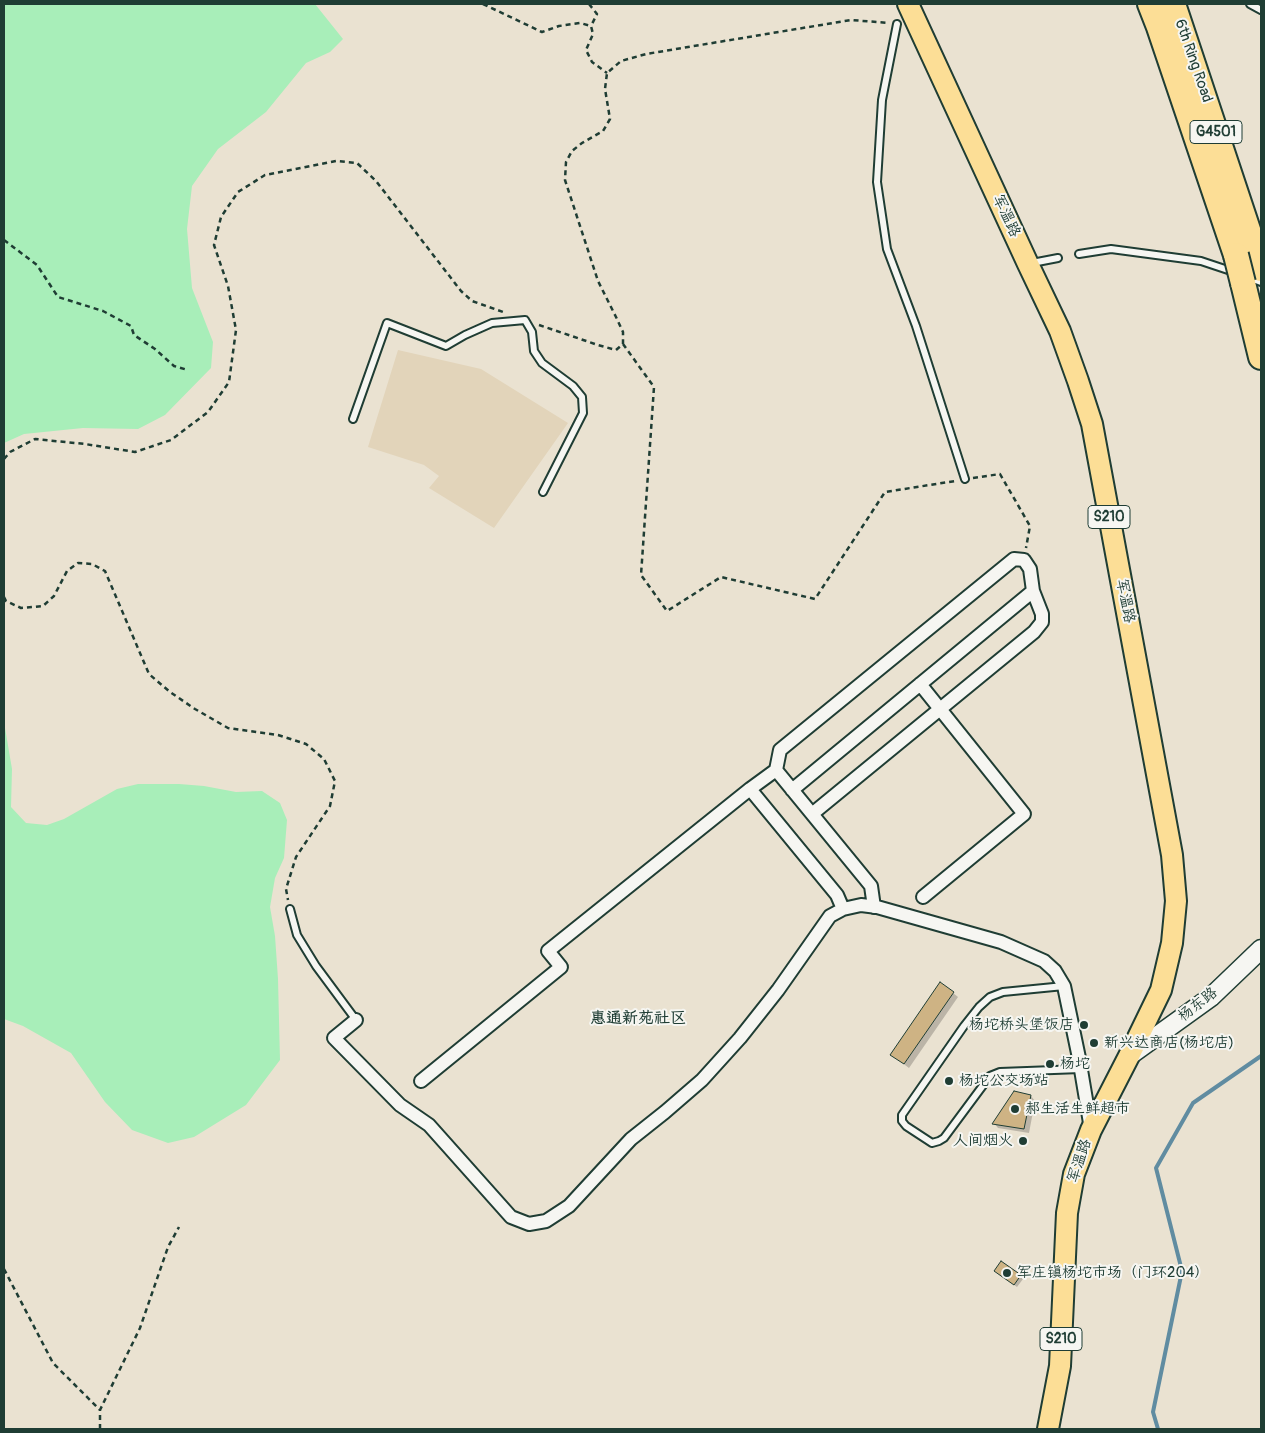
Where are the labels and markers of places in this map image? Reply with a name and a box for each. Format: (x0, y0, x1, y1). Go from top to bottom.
place label: 杨坨桥头堡饭店 (969, 1016, 1074, 1034)
marker: 杨坨桥头堡饭店 (1078, 1019, 1090, 1031)
place label: 新兴达商店(杨坨店) (1104, 1034, 1234, 1052)
marker: 新兴达商店(杨坨店) (1088, 1037, 1100, 1049)
place label: 杨坨 (1060, 1055, 1090, 1073)
marker: 杨坨 (1044, 1058, 1056, 1070)
place label: 杨坨公交场站 (959, 1072, 1049, 1090)
marker: 杨坨公交场站 (943, 1075, 955, 1087)
place label: 郝生活生鲜超市 (1025, 1100, 1130, 1118)
marker: 郝生活生鲜超市 (1009, 1103, 1021, 1115)
place label: 人间烟火 (953, 1132, 1013, 1150)
marker: 人间烟火 (1017, 1135, 1029, 1147)
place label: 军庄镇杨坨市场（门环204） (1017, 1264, 1209, 1282)
marker: 军庄镇杨坨市场（门环204） (1001, 1267, 1013, 1279)

